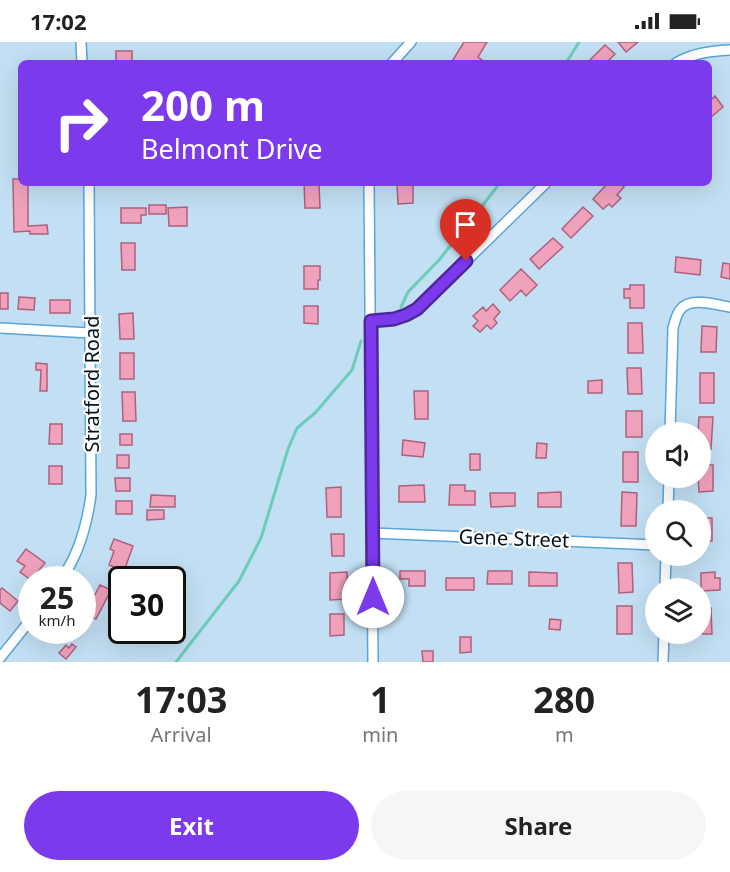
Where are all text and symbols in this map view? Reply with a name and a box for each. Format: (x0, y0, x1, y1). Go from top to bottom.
text: 17:02 (30, 6, 87, 36)
text: 200 m (141, 76, 265, 133)
icon: right (42, 84, 120, 162)
text: Belmont Drive (141, 130, 323, 167)
pin (440, 199, 491, 261)
icon: arrive (449, 208, 482, 241)
street label: Stratford Road (78, 316, 105, 452)
map controls (645, 422, 711, 644)
button: sound (645, 422, 711, 488)
button: search (645, 500, 711, 566)
street label: Gene Street (458, 523, 570, 553)
position arrow (341, 565, 405, 629)
speed limit sign: 30 (108, 566, 186, 644)
text: 25 (40, 577, 74, 618)
button: layers (645, 578, 711, 644)
text: km/h (39, 610, 75, 630)
text: 17:03 (135, 675, 227, 724)
text: 1 (370, 675, 391, 724)
text: 280 (533, 675, 595, 724)
text: Arrival (151, 721, 212, 748)
text: min (362, 721, 398, 748)
text: m (555, 721, 574, 748)
button: Exit (24, 791, 359, 860)
button: Share (371, 791, 706, 860)

